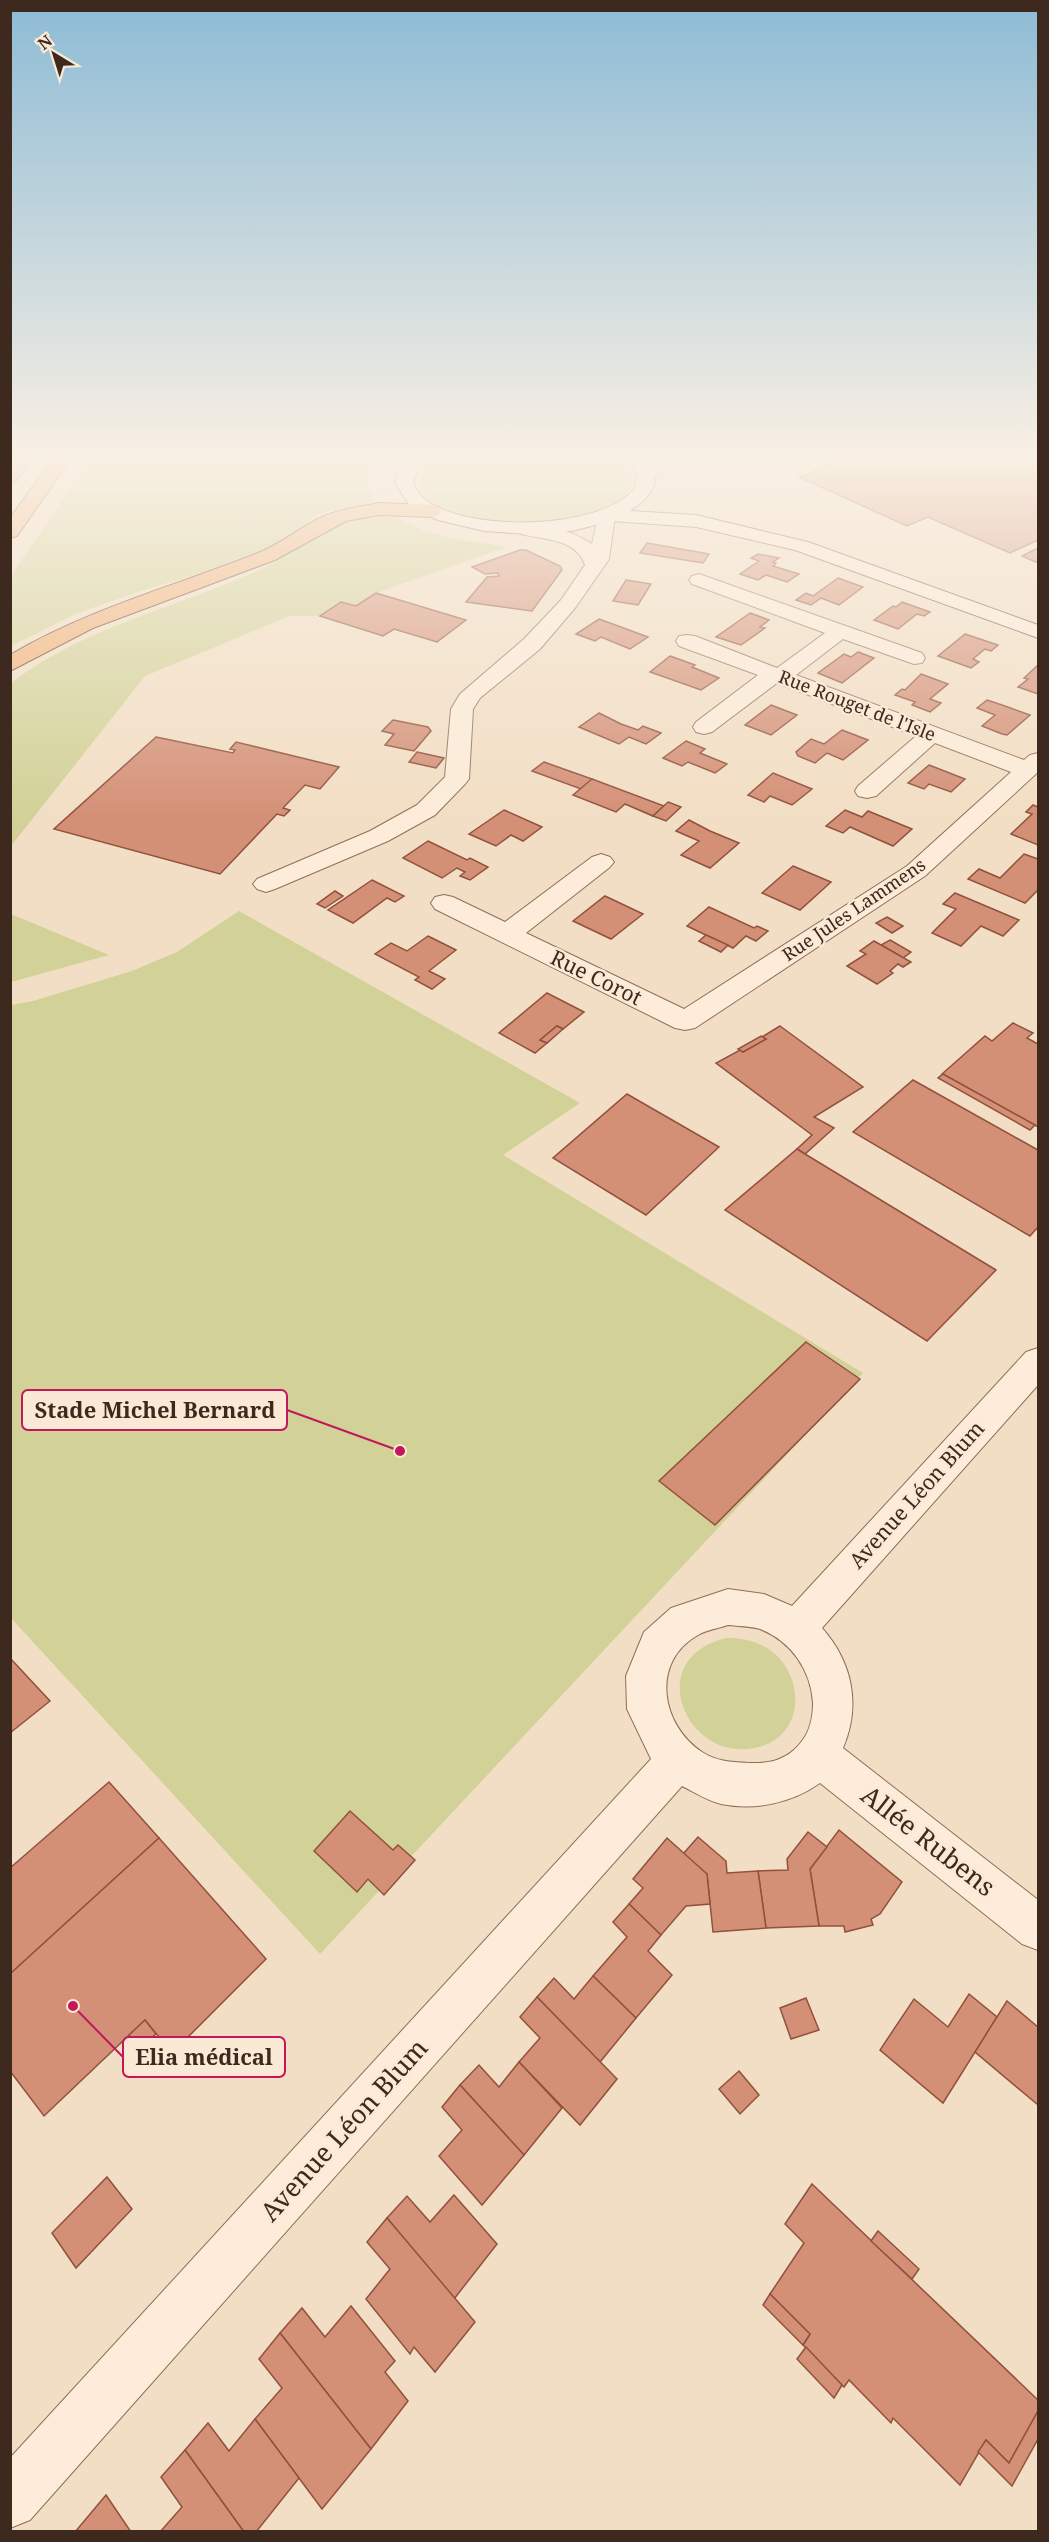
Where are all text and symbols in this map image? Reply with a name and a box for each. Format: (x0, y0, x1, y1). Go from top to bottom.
north arrow (24, 24, 84, 84)
text: N (33, 29, 57, 55)
street label: Rue Rouget de l'Isle (775, 664, 939, 746)
street label: Rue Jules Lammens (777, 852, 930, 966)
street label: Rue Corot (546, 943, 647, 1011)
callout: Stade Michel Bernard (22, 1390, 287, 1430)
text: Stade Michel Bernard (35, 1394, 275, 1424)
street label: Avenue Léon Blum (842, 1414, 990, 1574)
street label: Allée Rubens (854, 1776, 1003, 1904)
street label: Avenue Léon Blum (251, 2030, 435, 2228)
callout: Elia médical (123, 2037, 285, 2077)
text: Elia médical (135, 2041, 273, 2071)

